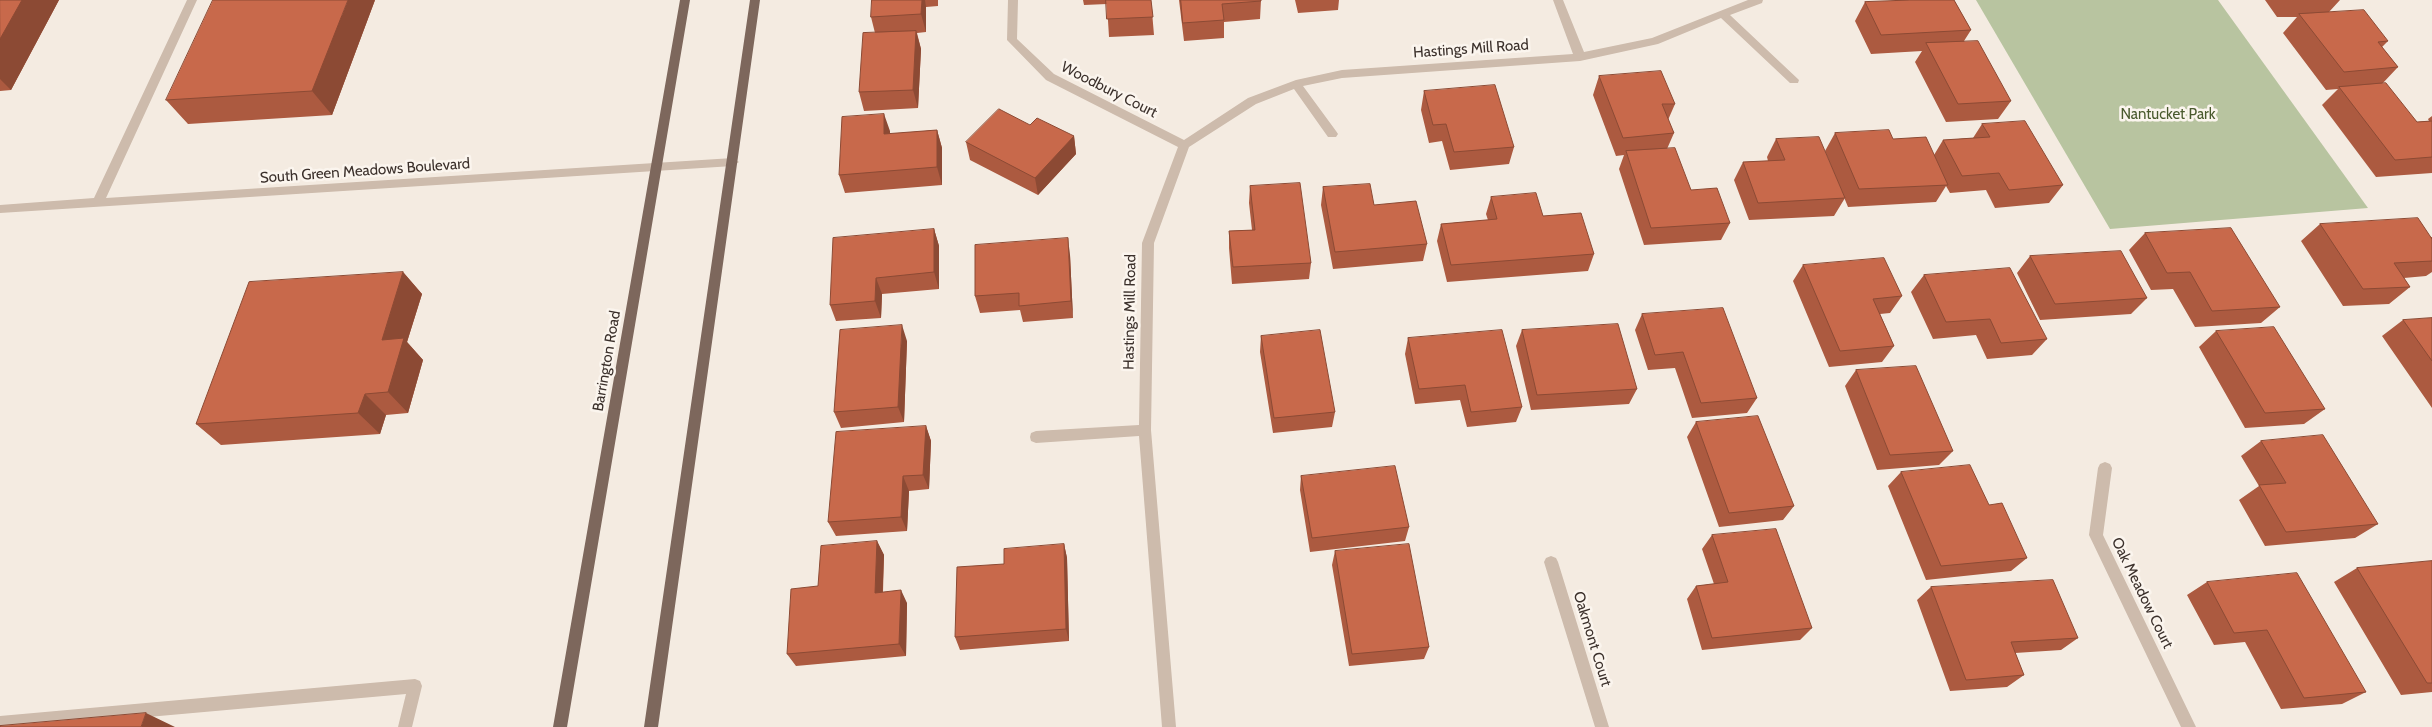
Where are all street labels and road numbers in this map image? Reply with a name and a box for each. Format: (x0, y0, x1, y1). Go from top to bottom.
street label: Hastings Mill Road (1413, 36, 1529, 62)
street label: Woodbury Court (1058, 58, 1160, 122)
street label: South Green Meadows Boulevard (259, 155, 471, 187)
street label: Hastings Mill Road (1120, 254, 1140, 370)
street label: Barrington Road (589, 309, 625, 413)
street label: Oak Meadow Court (2107, 535, 2177, 651)
street label: Oakmont Court (1569, 589, 1615, 689)

